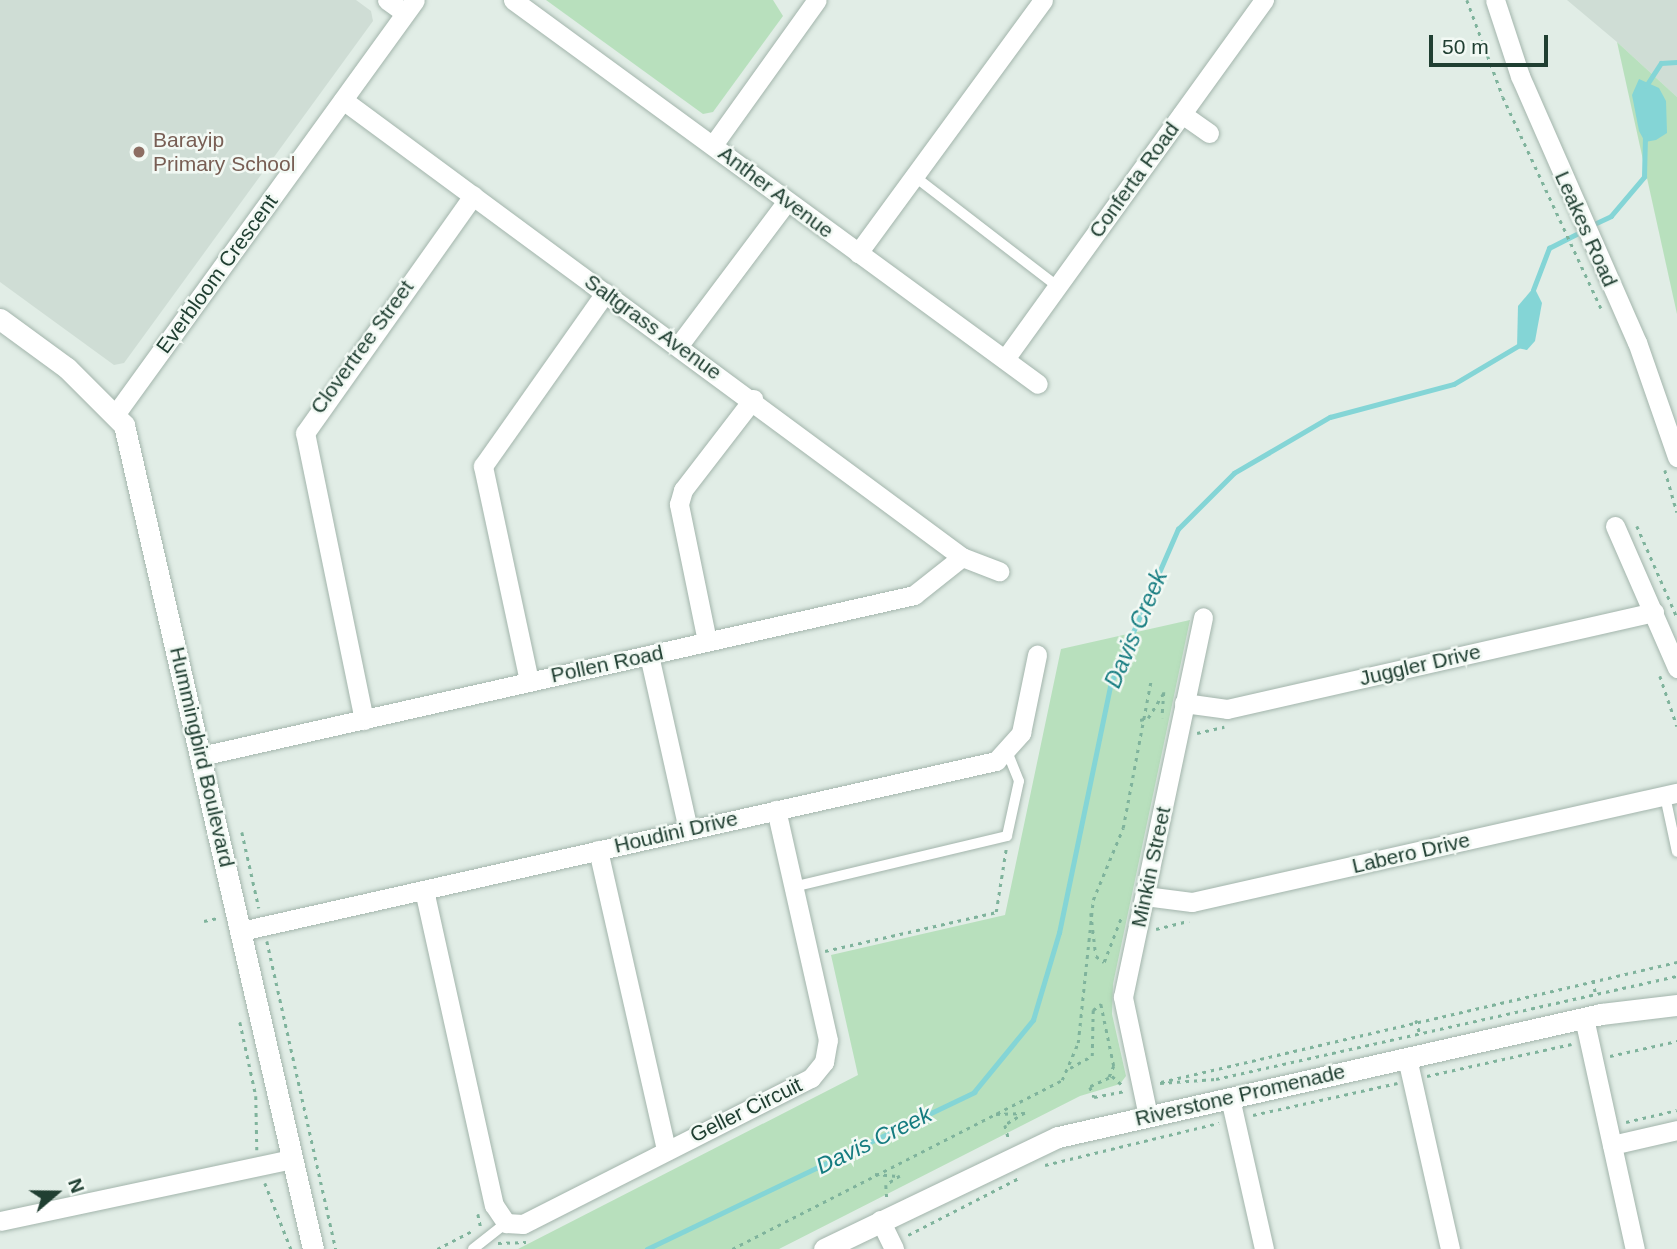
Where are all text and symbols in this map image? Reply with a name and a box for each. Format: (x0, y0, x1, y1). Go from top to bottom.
scale bar (1432, 21, 1551, 65)
text: 50 m (1442, 35, 1489, 58)
street label: Conferta Road (1084, 117, 1184, 243)
place label: Barayip Primary School (153, 127, 295, 177)
street label: Anther Avenue (713, 140, 839, 244)
marker: Barayip Primary School (131, 144, 147, 160)
street label: Leakes Road (1549, 167, 1623, 291)
street label: Everbloom Crescent (151, 190, 283, 358)
street label: Saltgrass Avenue (579, 269, 727, 385)
street label: Clovertree Street (305, 275, 419, 419)
water label: Davis Creek (1099, 566, 1173, 692)
street label: Juggler Drive (1357, 639, 1483, 691)
street label: Pollen Road (548, 640, 666, 688)
street label: Hummingbird Boulevard (164, 644, 240, 870)
street label: Minkin Street (1126, 804, 1176, 930)
street label: Houdini Drive (612, 806, 740, 858)
street label: Labero Drive (1350, 827, 1472, 879)
street label: Riverstone Promenade (1133, 1059, 1347, 1131)
street label: Geller Circuit (686, 1072, 806, 1148)
water label: Davis Creek (812, 1100, 936, 1180)
north arrow (21, 1158, 91, 1228)
text: N (64, 1176, 88, 1196)

